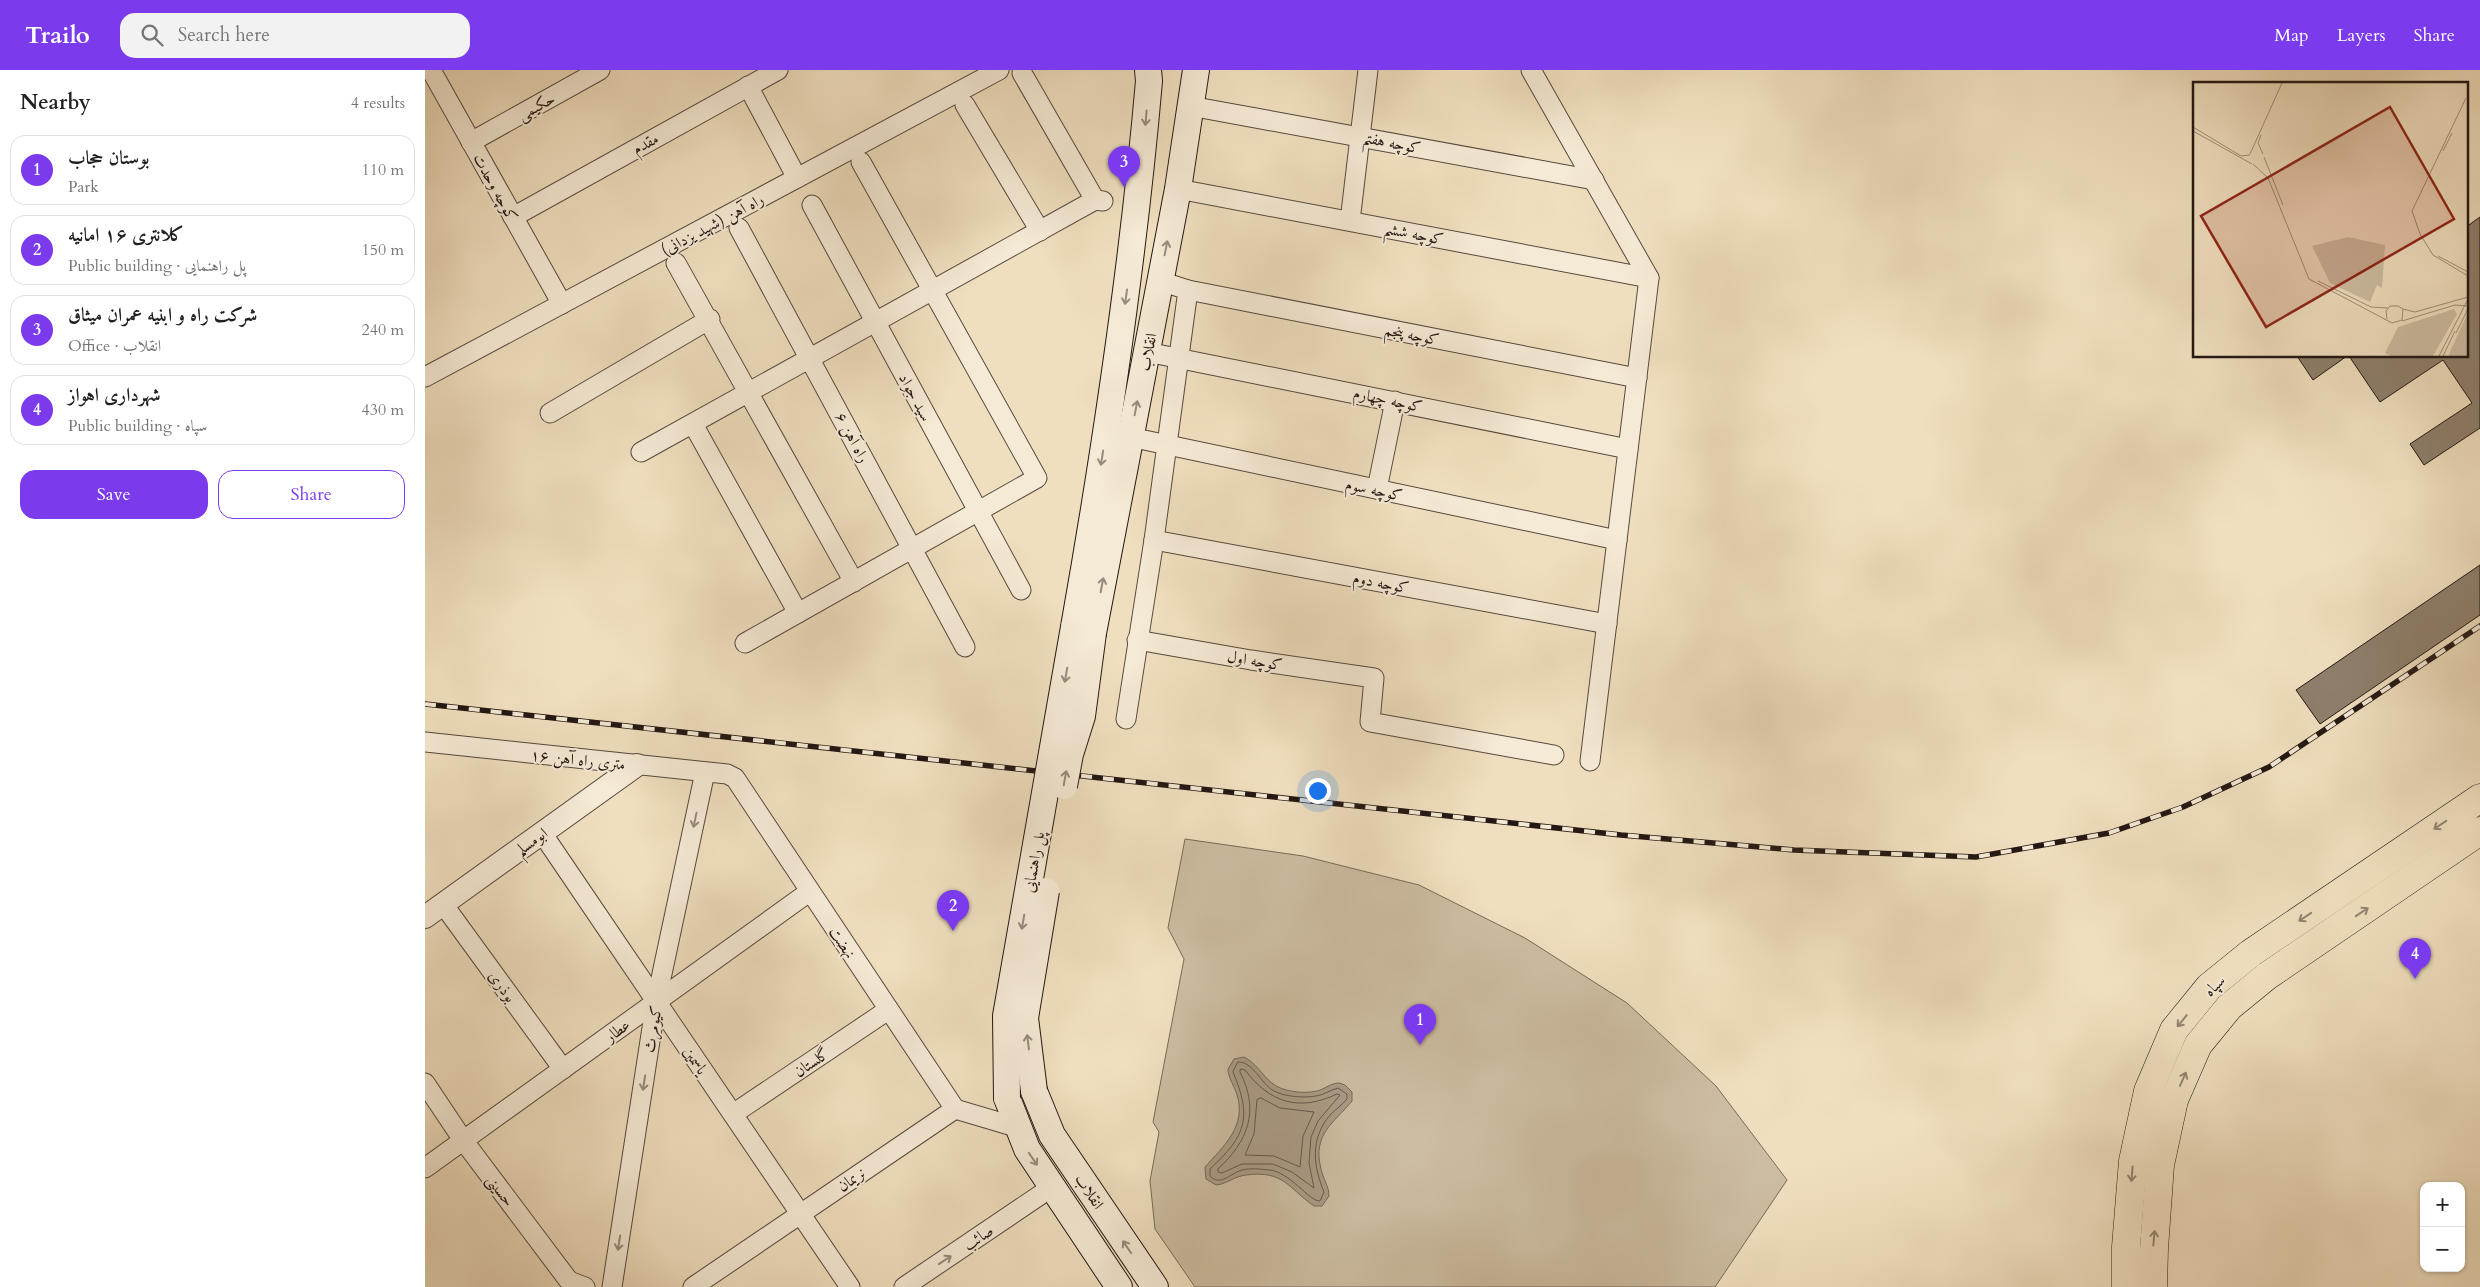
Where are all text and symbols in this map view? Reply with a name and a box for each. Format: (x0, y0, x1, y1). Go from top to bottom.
search box (120, 13, 470, 58)
text: Trailo (25, 19, 90, 52)
icon: search (138, 21, 166, 49)
text: Search here (178, 22, 270, 48)
text: Map (2274, 23, 2309, 48)
text: Layers (2337, 23, 2386, 48)
text: Share (2414, 23, 2455, 48)
inset map (2193, 82, 2467, 358)
text: Nearby (20, 88, 91, 117)
street label: حکیمی (514, 88, 559, 126)
text: 4 results (351, 92, 405, 114)
one-way arrow (1141, 110, 1151, 126)
street label: کوچه هفتم (1360, 127, 1423, 164)
street label: مقدم (628, 128, 664, 163)
text: بوستان حجاب (68, 145, 149, 171)
pin: 3 (1108, 146, 1140, 187)
street label: کوچه وحدت (467, 150, 523, 225)
text: 1 (33, 159, 41, 181)
text: 110 m (362, 159, 404, 181)
text: Park (68, 176, 99, 198)
street label: راه آهن (شهید یزدانی) (657, 188, 768, 261)
street label: کوچه ششم (1381, 217, 1446, 255)
text: کلانتری ۱۶ امانیه (68, 222, 184, 248)
text: 2 (33, 239, 41, 261)
text: 150 m (362, 239, 404, 261)
one-way arrow (1162, 241, 1172, 257)
text: Public building · پل راهنمایی (68, 255, 246, 277)
one-way arrow (1121, 289, 1131, 305)
text: شرکت راه و ابنیه عمران میثاق (68, 302, 257, 328)
text: 3 (33, 319, 41, 341)
text: 240 m (362, 319, 404, 341)
street label: کوچه پنجم (1382, 319, 1441, 355)
street label: انقلاب (1134, 331, 1162, 373)
text: Office · انقلاب (68, 335, 161, 357)
street label: سید جواد (893, 370, 937, 425)
text: شهرداری اهواز (68, 382, 161, 408)
street label: کوچه چهارم (1351, 382, 1424, 421)
text: 4 (33, 399, 41, 421)
text: 430 m (362, 399, 404, 421)
one-way arrow (1132, 400, 1141, 416)
street label: راه آهن ۶ (830, 408, 875, 467)
text: Public building · سپاه (68, 415, 207, 437)
one-way arrow (1097, 450, 1107, 466)
button: Save (20, 470, 208, 519)
button: Share (218, 470, 405, 519)
street label: کوچه سوم (1343, 473, 1404, 510)
street label: کوچه دوم (1350, 567, 1411, 602)
one-way arrow (1098, 577, 1108, 593)
street label: کوچه اول (1226, 646, 1284, 676)
one-way arrow (1060, 667, 1070, 683)
street label: ۱۶ متری راه آهن (529, 744, 626, 776)
one-way arrow (1061, 770, 1071, 786)
your location (1305, 778, 1331, 804)
one-way arrow (690, 812, 699, 828)
one-way arrow (2433, 821, 2447, 831)
street label: ابومسلم (511, 823, 555, 865)
street label: پل راهنمایی (1018, 829, 1050, 894)
pin: 2 (937, 890, 969, 931)
one-way arrow (2354, 907, 2368, 917)
one-way arrow (2298, 911, 2312, 922)
one-way arrow (1017, 913, 1027, 929)
street label: نهضت (823, 922, 861, 963)
pin: 4 (2399, 938, 2431, 979)
street label: بوذری (483, 966, 521, 1007)
street label: سپاه (2199, 970, 2230, 1001)
street label: کیومرث (638, 1004, 668, 1055)
pin: 1 (1404, 1004, 1436, 1045)
street label: عطار (599, 1014, 635, 1049)
one-way arrow (2177, 1014, 2188, 1027)
one-way arrow (1023, 1034, 1033, 1050)
street label: یاسمین (678, 1042, 713, 1080)
street label: گلستان (790, 1043, 834, 1083)
one-way arrow (2179, 1072, 2188, 1087)
one-way arrow (639, 1074, 649, 1090)
one-way arrow (1028, 1151, 1038, 1165)
street label: نریمان (833, 1162, 870, 1197)
one-way arrow (2127, 1165, 2137, 1181)
street label: انقلاب (1069, 1169, 1109, 1214)
street label: حسینی (481, 1170, 520, 1211)
map controls (2420, 1182, 2465, 1272)
button: + (2420, 1182, 2465, 1227)
street label: صائب (959, 1220, 998, 1256)
button: − (2420, 1227, 2465, 1272)
one-way arrow (2150, 1231, 2159, 1247)
one-way arrow (613, 1235, 623, 1251)
one-way arrow (1122, 1240, 1132, 1254)
one-way arrow (937, 1255, 951, 1265)

